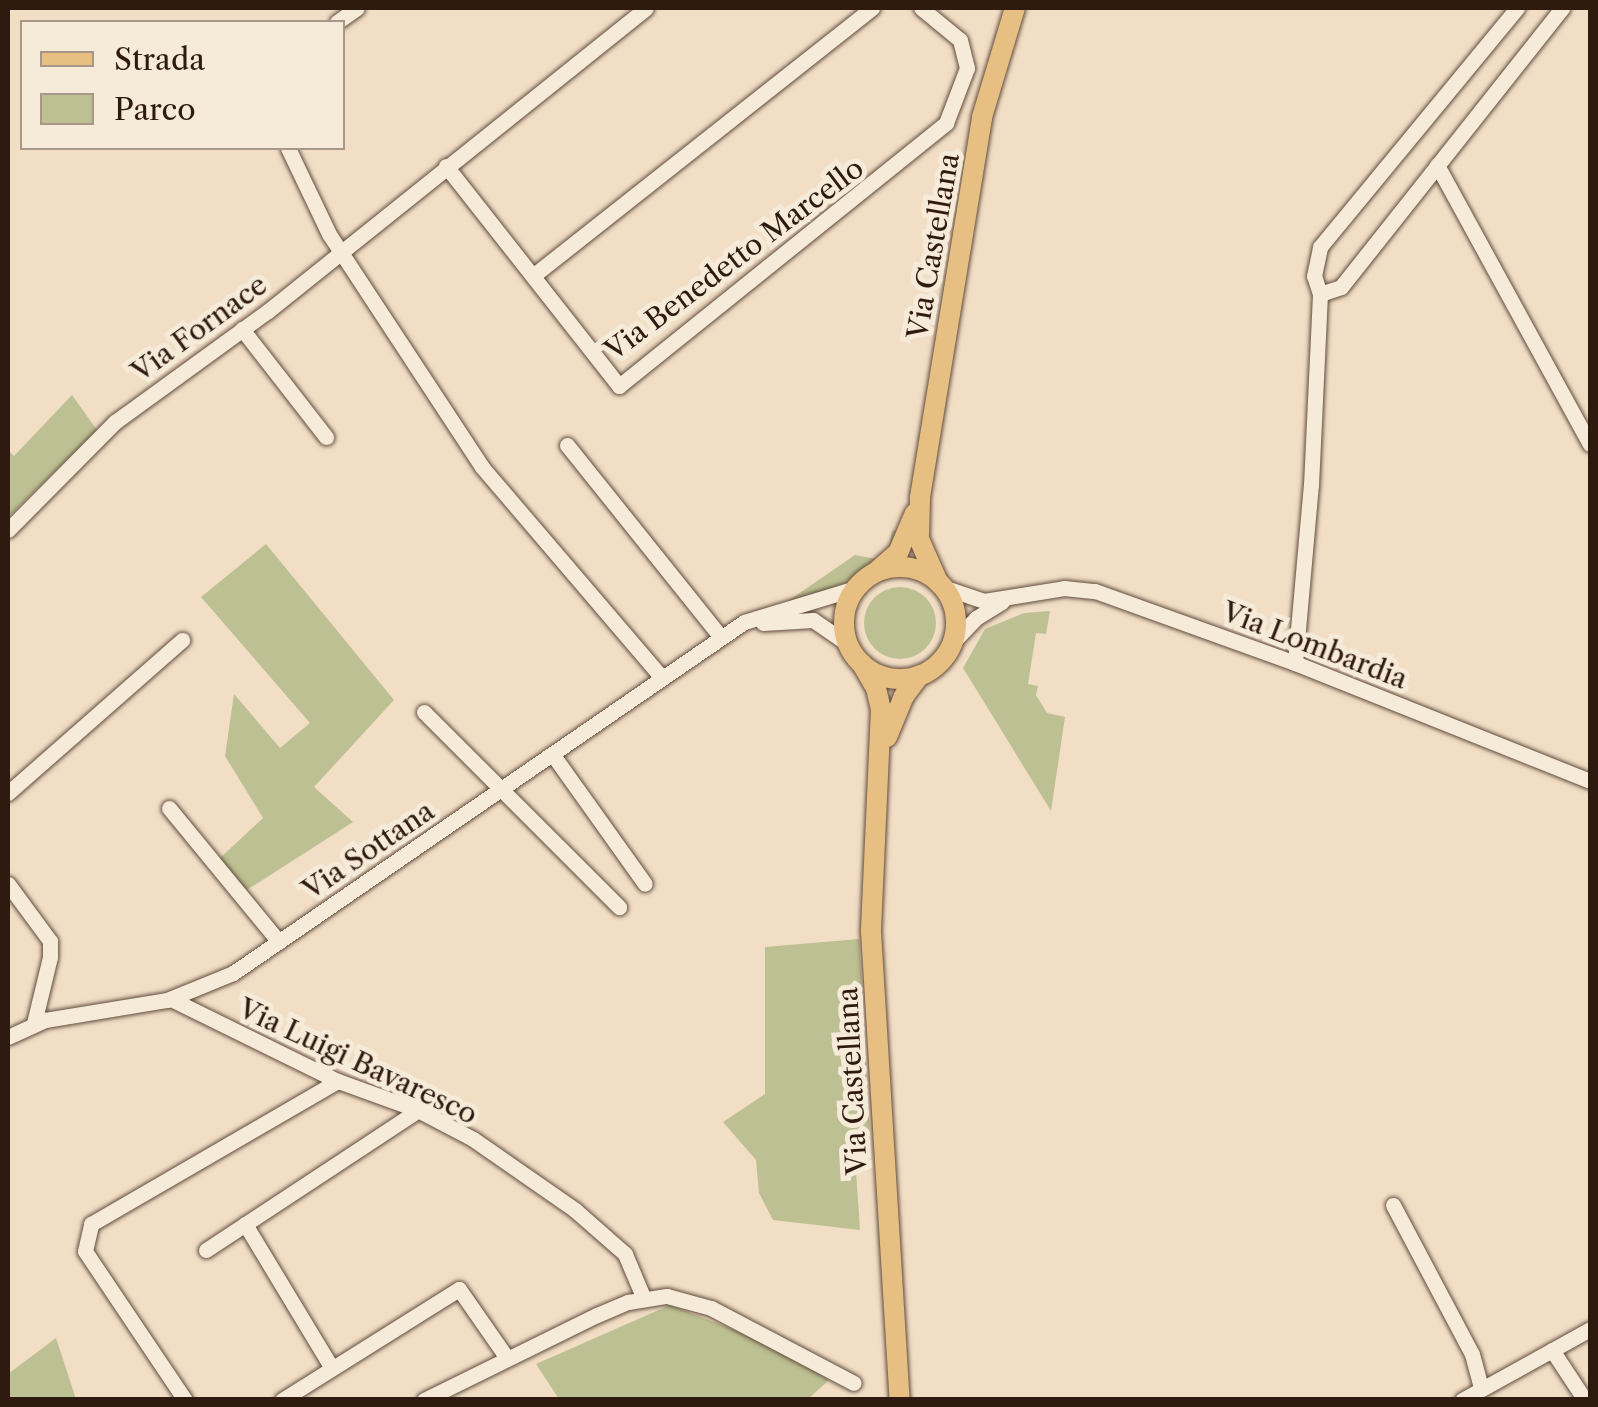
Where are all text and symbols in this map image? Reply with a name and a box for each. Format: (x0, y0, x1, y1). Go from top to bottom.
legend (20, 20, 345, 150)
text: Strada (114, 41, 205, 78)
text: Parco (114, 91, 196, 128)
street label: Via Castellana (900, 150, 966, 342)
street label: Via Benedetto Marcello (598, 151, 870, 367)
street label: Via Fornace (125, 268, 273, 388)
street label: Via Lombardia (1218, 594, 1412, 696)
street label: Via Sottana (296, 794, 440, 906)
street label: Via Castellana (830, 986, 874, 1176)
street label: Via Luigi Bavaresco (233, 991, 483, 1131)

